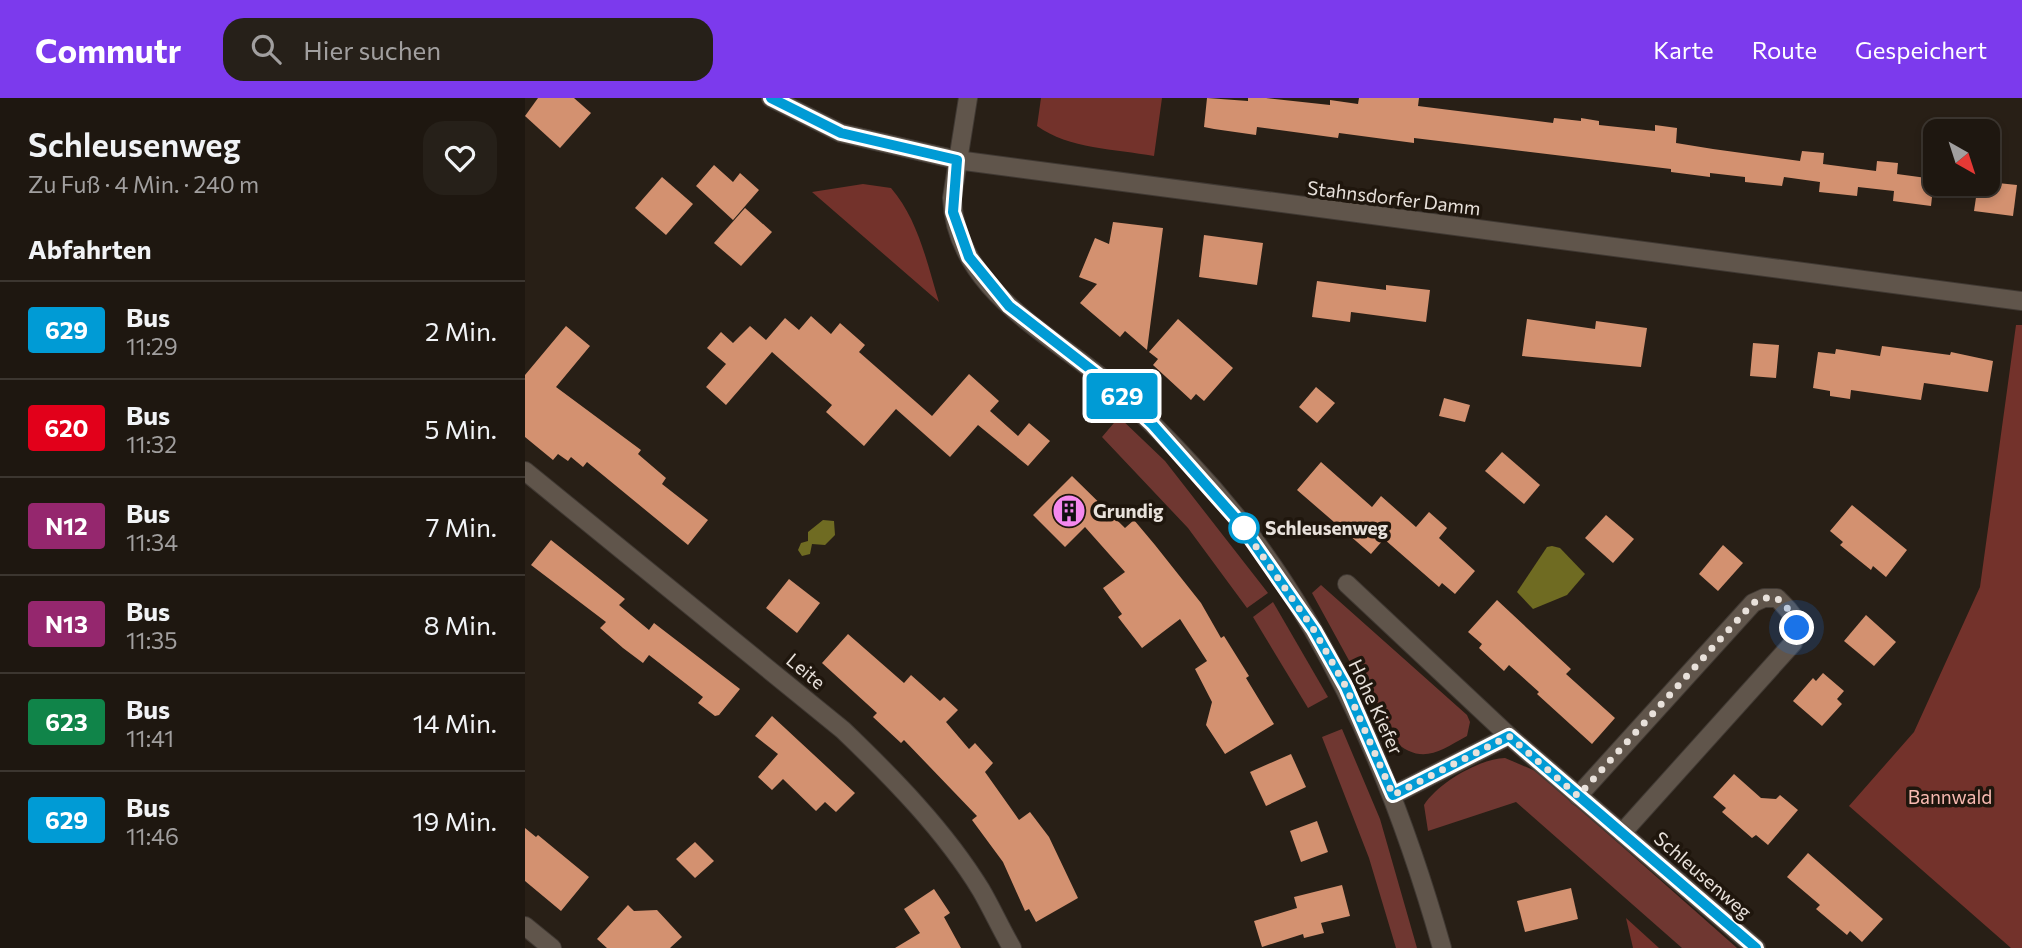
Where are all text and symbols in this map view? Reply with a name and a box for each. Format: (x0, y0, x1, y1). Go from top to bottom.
search box (223, 18, 713, 81)
text: Commutr (35, 29, 181, 70)
icon: search (247, 30, 285, 68)
text: Hier suchen (303, 34, 441, 65)
text: Karte (1653, 35, 1714, 64)
text: Route (1752, 35, 1817, 64)
text: Gespeichert (1855, 35, 1987, 64)
north arrow (1923, 119, 2000, 196)
map controls (1923, 119, 2000, 196)
button: heart (423, 121, 497, 195)
text: Schleusenweg (28, 123, 241, 164)
text: Zu Fuß · 4 Min. · 240 m (28, 170, 259, 198)
street label: Stahnsdorfer Damm (1306, 175, 1482, 220)
text: Abfahrten (28, 233, 151, 264)
text: Bus (126, 301, 170, 332)
text: 629 (45, 315, 88, 344)
text: 2 Min. (425, 315, 497, 346)
text: 11:29 (126, 332, 178, 360)
line badge: 629 (1082, 373, 1162, 419)
text: 629 (1101, 381, 1143, 410)
text: Bus (126, 399, 170, 430)
text: 620 (44, 413, 89, 442)
text: 5 Min. (424, 413, 497, 444)
text: 11:32 (126, 430, 177, 458)
building icon: Grundig (1050, 492, 1088, 530)
text: Bus (126, 497, 170, 528)
place label: Grundig (1093, 499, 1164, 522)
text: N12 (45, 511, 88, 540)
text: 7 Min. (426, 511, 497, 542)
marker: Schleusenweg (1229, 513, 1259, 543)
place label: Schleusenweg (1265, 516, 1389, 539)
text: 11:34 (126, 528, 178, 556)
text: Bus (126, 595, 170, 626)
text: N13 (45, 609, 88, 638)
text: 8 Min. (424, 609, 497, 640)
your location (1779, 610, 1814, 645)
text: 11:35 (126, 626, 177, 654)
street label: Leite (782, 648, 830, 693)
street label: Hohe Kiefer (1344, 656, 1409, 758)
text: Bus (126, 693, 170, 724)
text: 623 (45, 707, 88, 736)
text: 14 Min. (413, 707, 497, 738)
text: 11:41 (126, 724, 174, 752)
park label: Bannwald (1908, 785, 1992, 808)
text: Bus (126, 791, 170, 822)
text: 629 (45, 805, 88, 834)
text: 19 Min. (413, 805, 497, 836)
text: 11:46 (126, 822, 179, 850)
street label: Schleusenweg (1650, 826, 1757, 923)

